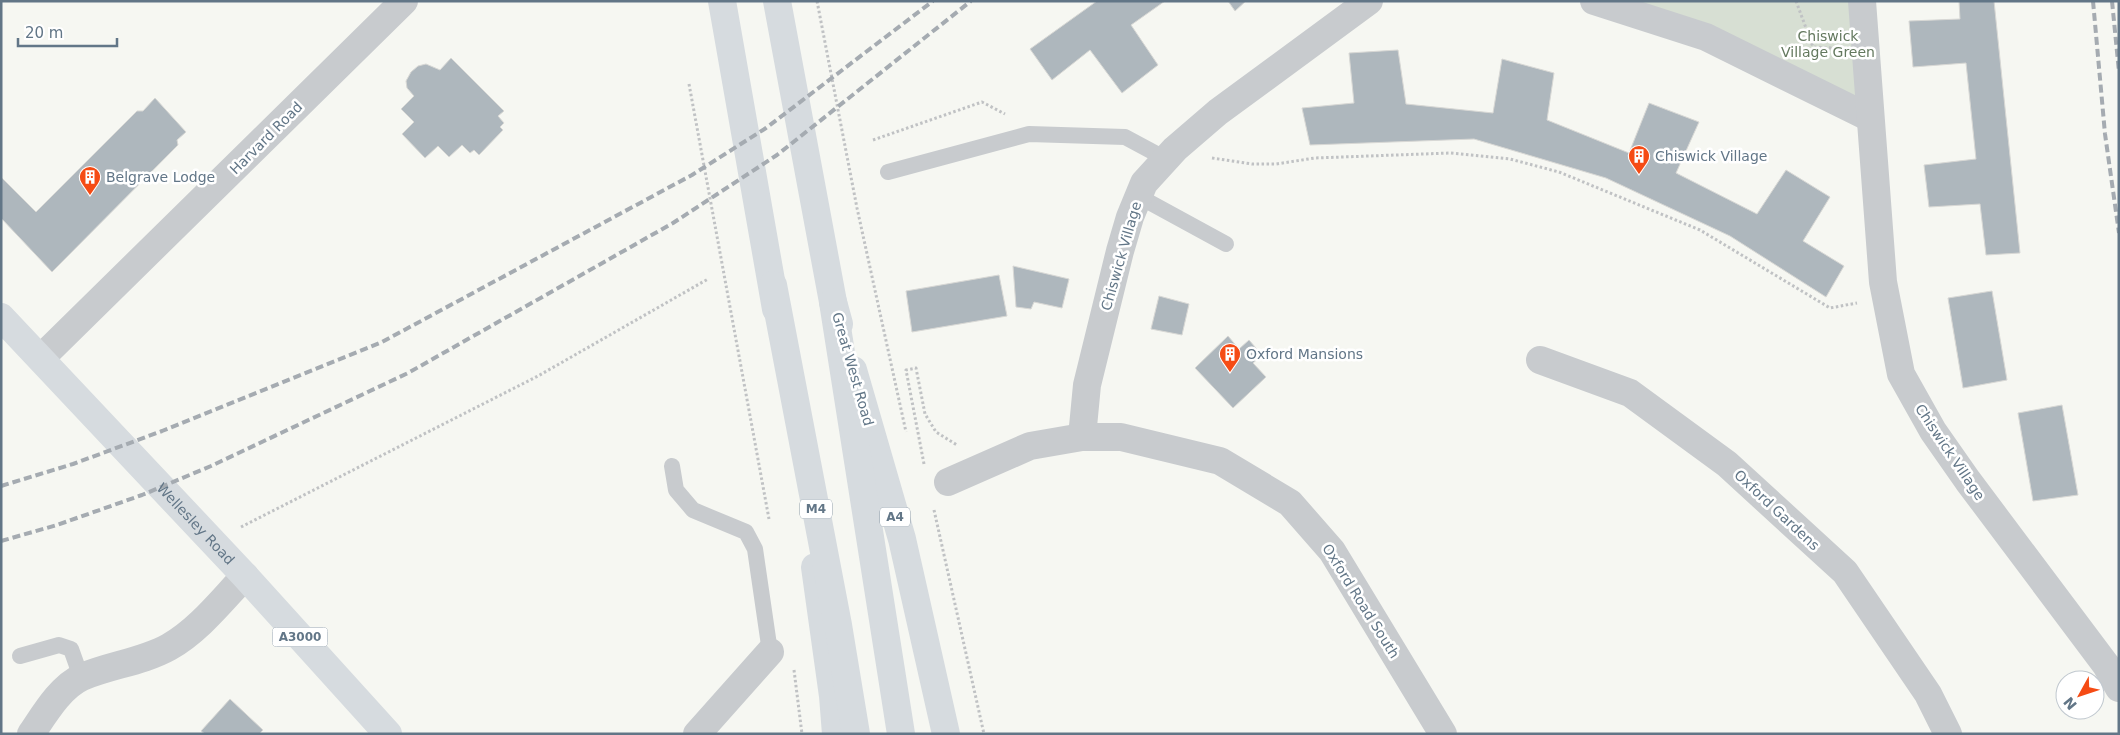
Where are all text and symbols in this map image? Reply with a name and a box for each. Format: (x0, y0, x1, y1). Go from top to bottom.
scale bar (18, 15, 116, 47)
text: 20 m (25, 24, 63, 42)
park label: Chiswick Village Green (1781, 28, 1875, 60)
street label: Harvard Road (227, 99, 305, 177)
building icon: Chiswick Village (1627, 144, 1651, 175)
place label: Chiswick Village (1655, 148, 1767, 164)
building icon: Belgrave Lodge (78, 165, 102, 196)
place label: Belgrave Lodge (106, 169, 215, 185)
street label: Chiswick Village (1098, 200, 1144, 312)
street label: Great West Road (829, 310, 877, 428)
building icon: Oxford Mansions (1218, 342, 1242, 373)
place label: Oxford Mansions (1246, 346, 1363, 362)
street label: Chiswick Village (1912, 401, 1988, 503)
street label: Oxford Gardens (1731, 467, 1823, 553)
street label: Wellesley Road (154, 480, 238, 568)
road number: M4 (800, 499, 832, 518)
road number: A4 (880, 508, 910, 526)
street label: Oxford Road South (1319, 541, 1403, 661)
road number: A3000 (272, 628, 328, 646)
north arrow (2055, 670, 2105, 720)
text: N (2060, 694, 2080, 713)

